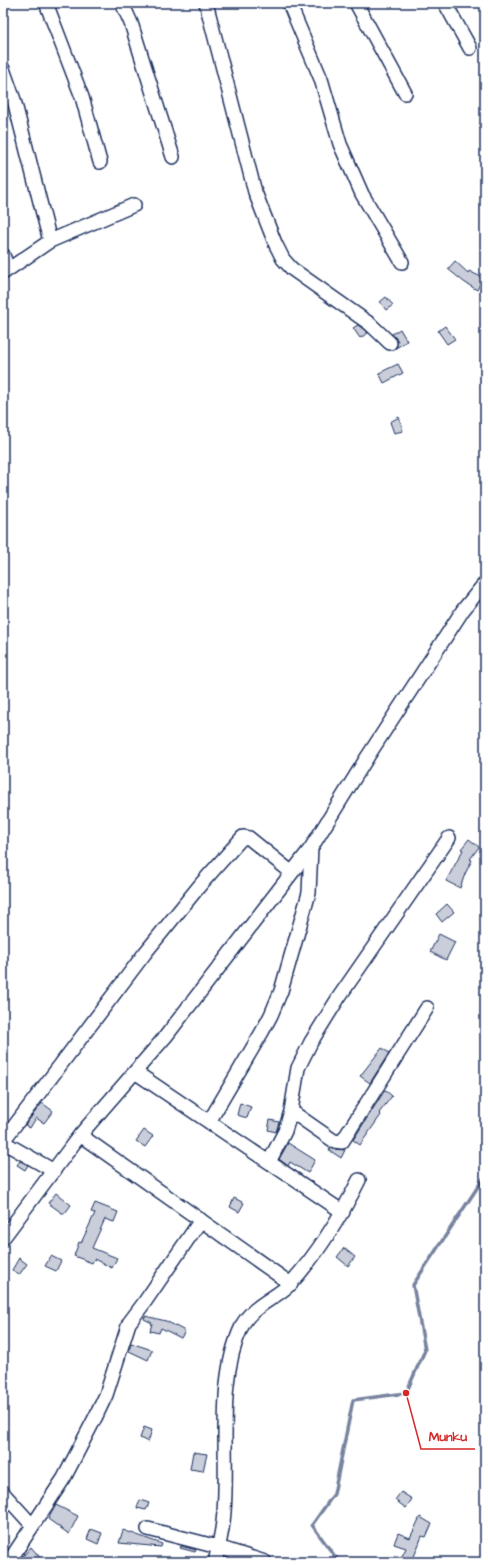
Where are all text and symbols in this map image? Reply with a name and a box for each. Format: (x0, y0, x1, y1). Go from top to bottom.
callout: Munku (421, 1424, 475, 1449)
text: Munku (429, 1428, 468, 1446)

